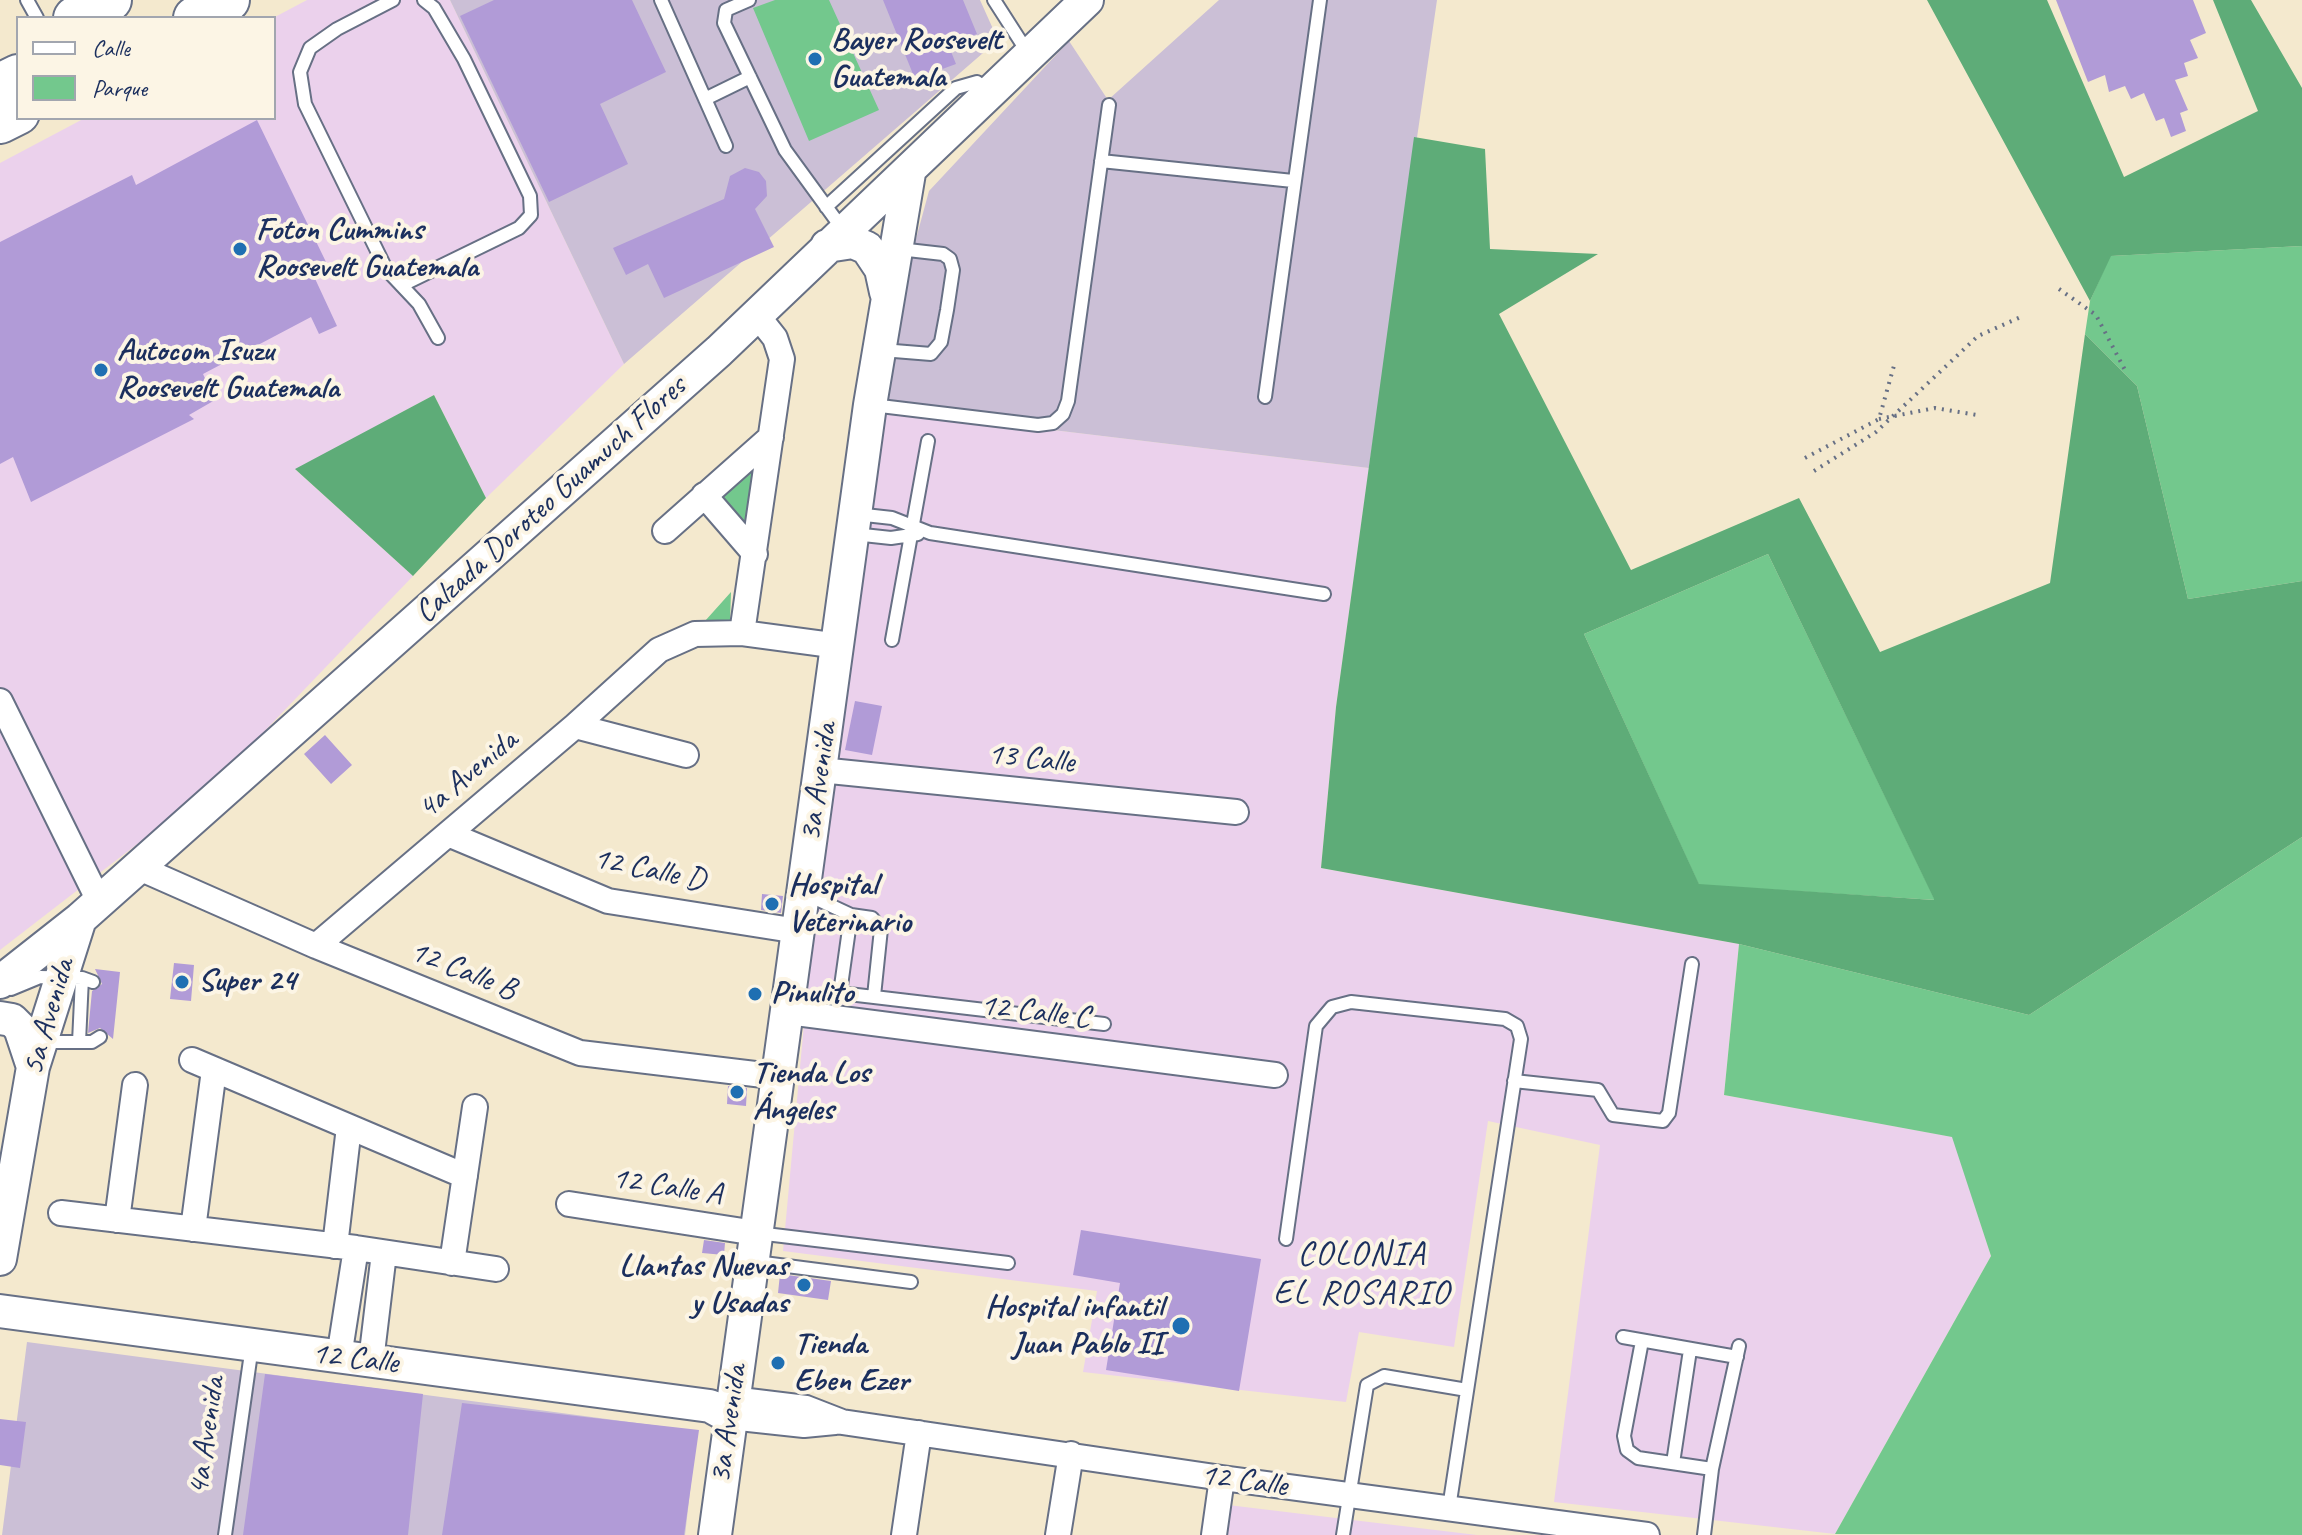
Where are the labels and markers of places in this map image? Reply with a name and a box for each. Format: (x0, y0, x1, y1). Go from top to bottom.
place label: Bayer Roosevelt Guatemala (831, 22, 1002, 97)
marker: Bayer Roosevelt Guatemala (806, 50, 824, 68)
place label: Foton Cummins Roosevelt Guatemala (256, 212, 478, 287)
marker: Foton Cummins Roosevelt Guatemala (231, 240, 249, 258)
place label: Autocom Isuzu Roosevelt Guatemala (117, 333, 339, 408)
marker: Autocom Isuzu Roosevelt Guatemala (92, 361, 110, 379)
place label: Hospital Veterinario (788, 867, 911, 942)
marker: Hospital Veterinario (763, 895, 781, 913)
place label: Super 24 (198, 963, 296, 1001)
marker: Super 24 (173, 973, 191, 991)
place label: Pinulito (771, 975, 853, 1013)
marker: Pinulito (746, 985, 764, 1003)
place label: Tienda Los Ángeles (753, 1055, 870, 1130)
marker: Tienda Los Ángeles (728, 1083, 746, 1101)
place label: Llantas Nuevas y Usadas (619, 1248, 788, 1323)
marker: Llantas Nuevas y Usadas (795, 1276, 813, 1294)
place label: Hospital infantil Juan Pablo II (985, 1289, 1163, 1364)
marker: Hospital infantil Juan Pablo II (1170, 1315, 1192, 1337)
place label: Tienda Eben Ezer (794, 1326, 908, 1401)
marker: Tienda Eben Ezer (769, 1354, 787, 1372)

